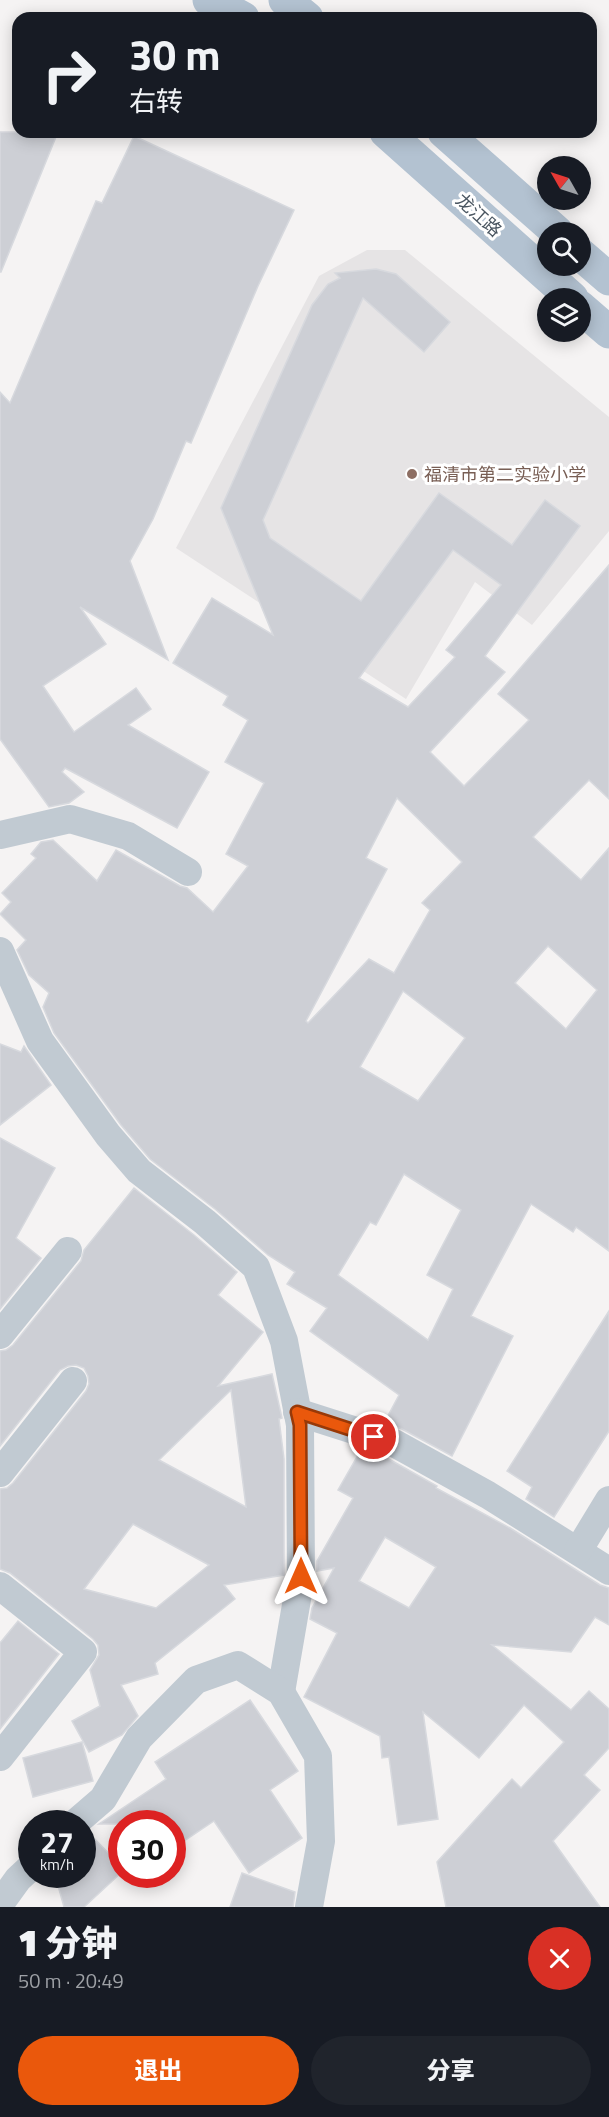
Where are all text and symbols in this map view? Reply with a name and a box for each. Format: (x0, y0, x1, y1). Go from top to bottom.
text: 30 m (129, 22, 221, 86)
icon: right (30, 36, 108, 114)
text: 右转 (129, 80, 183, 121)
north arrow (537, 156, 591, 210)
map controls (537, 156, 591, 342)
street label: 龙江路 (450, 187, 508, 243)
button: search (537, 222, 591, 276)
button: layers (537, 288, 591, 342)
place label: 福清市第二实验小学 (424, 461, 586, 488)
marker: 福清市第二实验小学 (405, 467, 419, 481)
pin (348, 1411, 399, 1462)
icon: arrive (357, 1420, 390, 1453)
position arrow (269, 1544, 333, 1608)
speed limit sign: 30 (108, 1810, 186, 1888)
text: 27 (40, 1819, 74, 1865)
text: km/h (40, 1853, 74, 1876)
text: 1 分钟 (18, 1915, 118, 1970)
button: close (528, 1927, 591, 1990)
text: 50 m · 20:49 (18, 1965, 124, 1996)
button: 退出 (18, 2036, 299, 2105)
button: 分享 (311, 2036, 591, 2105)

